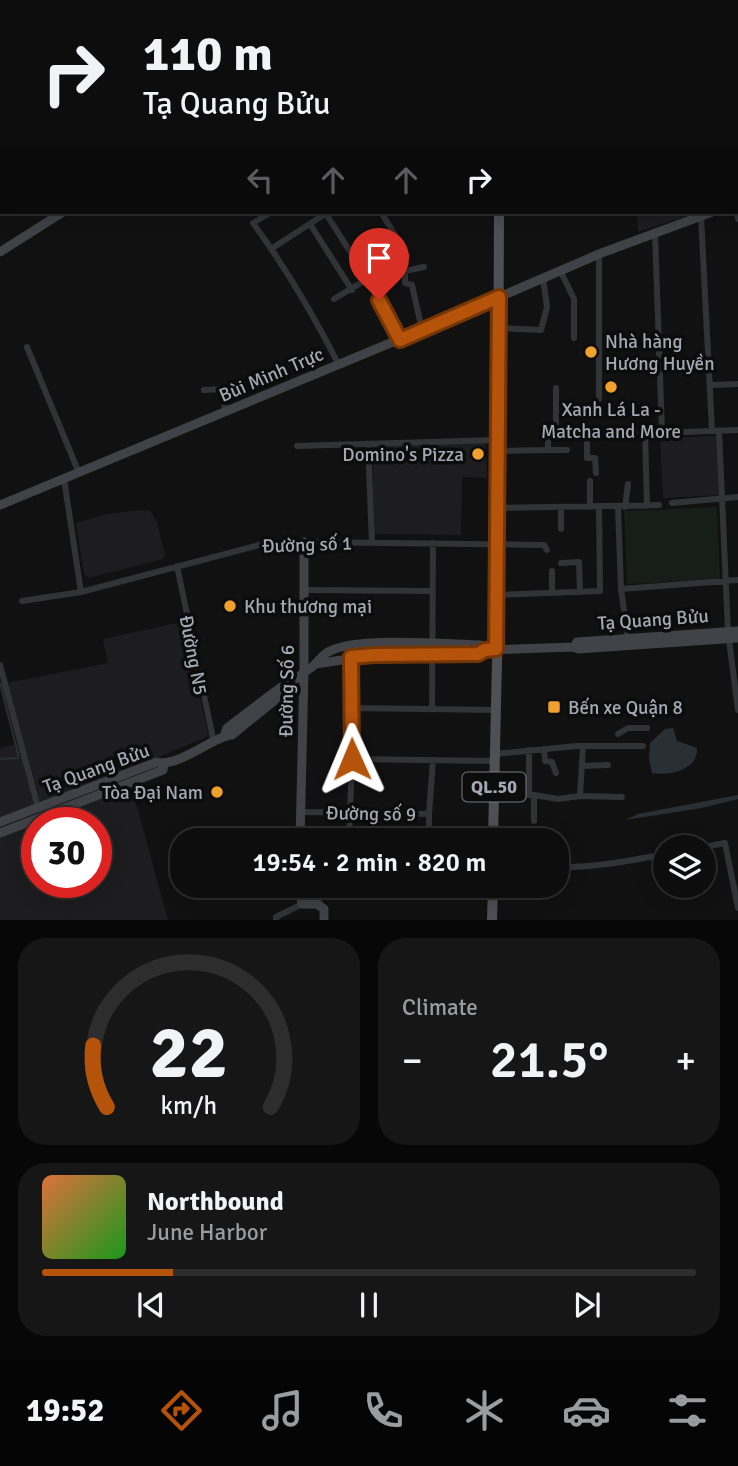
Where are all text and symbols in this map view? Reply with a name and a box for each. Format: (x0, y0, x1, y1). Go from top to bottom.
text: 110 m (143, 24, 273, 84)
icon: right (28, 28, 119, 119)
text: Tạ Quang Bửu (143, 84, 331, 123)
icon: left (241, 161, 279, 199)
icon: ahead (314, 161, 352, 199)
icon: ahead (387, 161, 425, 199)
icon: right (460, 161, 498, 199)
pin (349, 228, 409, 300)
icon: arrive (360, 239, 398, 277)
place label: Nhà hàng Hương Huyền (605, 330, 715, 376)
street label: Bùi Minh Trực (215, 342, 327, 408)
marker: Nhà hàng Hương Huyền (583, 344, 599, 360)
marker: Xanh Lá La - Matcha and More (603, 379, 619, 395)
place label: Xanh Lá La - Matcha and More (541, 398, 681, 444)
place label: Domino's Pizza (342, 443, 464, 467)
marker: Domino's Pizza (470, 446, 486, 462)
street label: Đường số 1 (262, 531, 353, 559)
place label: Khu thương mại (244, 595, 372, 619)
marker: Khu thương mại (222, 598, 238, 614)
street label: Tạ Quang Bửu (597, 604, 709, 636)
street label: Đường N5 (174, 613, 212, 697)
street label: Đường Số 6 (274, 645, 300, 737)
place label: Bến xe Quận 8 (568, 696, 683, 720)
marker: Bến xe Quận 8 (546, 699, 562, 715)
position arrow (315, 722, 389, 796)
street label: Tạ Quang Bửu (40, 739, 153, 799)
road number: QL.50 (462, 772, 526, 802)
place label: Tòa Đại Nam (102, 781, 203, 805)
marker: Tòa Đại Nam (209, 784, 225, 800)
street label: Đường số 9 (326, 801, 416, 827)
speed limit sign: 30 (21, 807, 112, 898)
map controls (653, 835, 716, 898)
button: layers (653, 835, 716, 898)
text: 19:54 · 2 min · 820 m (253, 847, 486, 879)
text: Climate (402, 993, 478, 1022)
text: 22 (150, 1010, 228, 1099)
text: 21.5° (490, 1028, 608, 1092)
text: − (402, 1037, 423, 1084)
text: + (675, 1037, 696, 1084)
text: km/h (161, 1090, 217, 1121)
text: Northbound (147, 1186, 284, 1218)
text: June Harbor (147, 1218, 267, 1247)
icon: previous (132, 1286, 170, 1324)
icon: pause (350, 1286, 388, 1324)
icon: next (568, 1286, 606, 1324)
icon: directions (157, 1386, 206, 1435)
icon: music (258, 1386, 307, 1435)
icon: phone (359, 1386, 408, 1435)
icon: climate (460, 1386, 509, 1435)
icon: car (562, 1386, 611, 1435)
icon: filters (663, 1386, 712, 1435)
text: 19:52 (26, 1391, 105, 1430)

